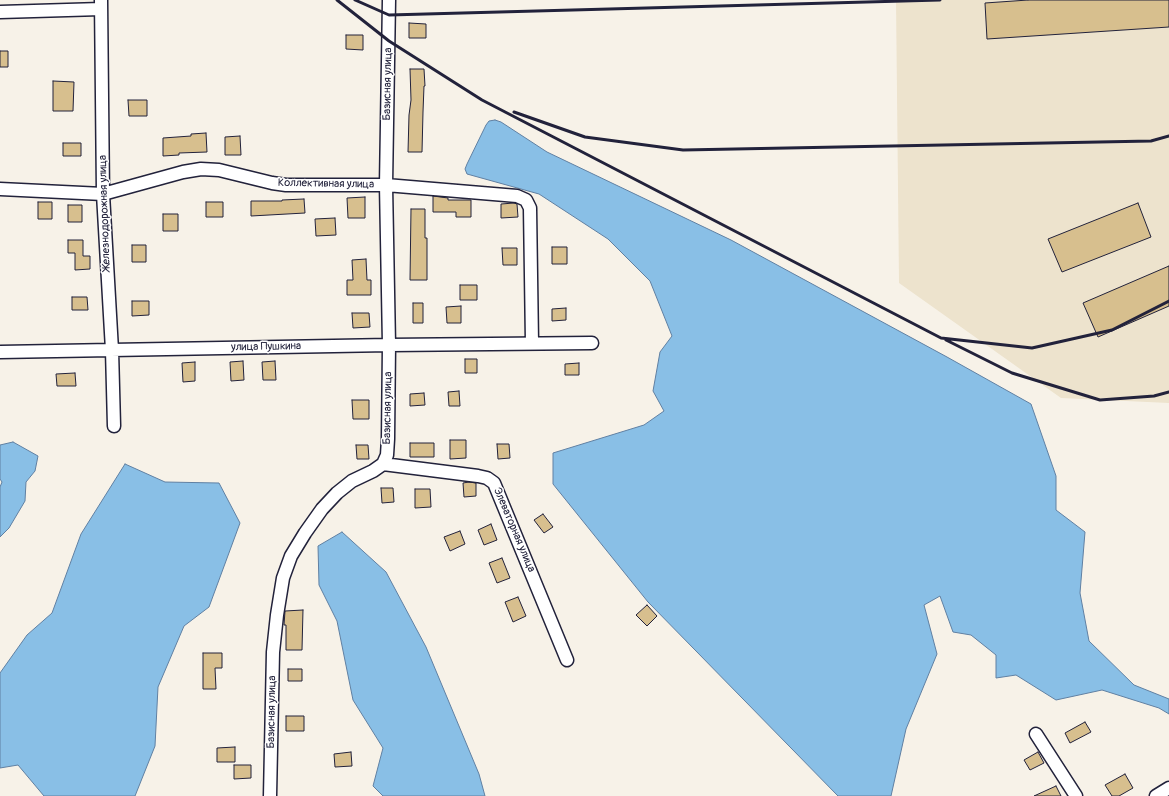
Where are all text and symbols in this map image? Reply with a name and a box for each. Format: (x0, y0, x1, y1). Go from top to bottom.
street label: Базисная улица (381, 47, 395, 121)
street label: Железнодорожная улица (96, 155, 114, 271)
street label: Коллективная улица (278, 177, 374, 191)
street label: улица Пушкина (231, 340, 301, 354)
street label: Базисная улица (381, 371, 395, 445)
street label: Элеваторная улица (490, 486, 538, 574)
street label: Базисная улица (265, 675, 279, 749)

